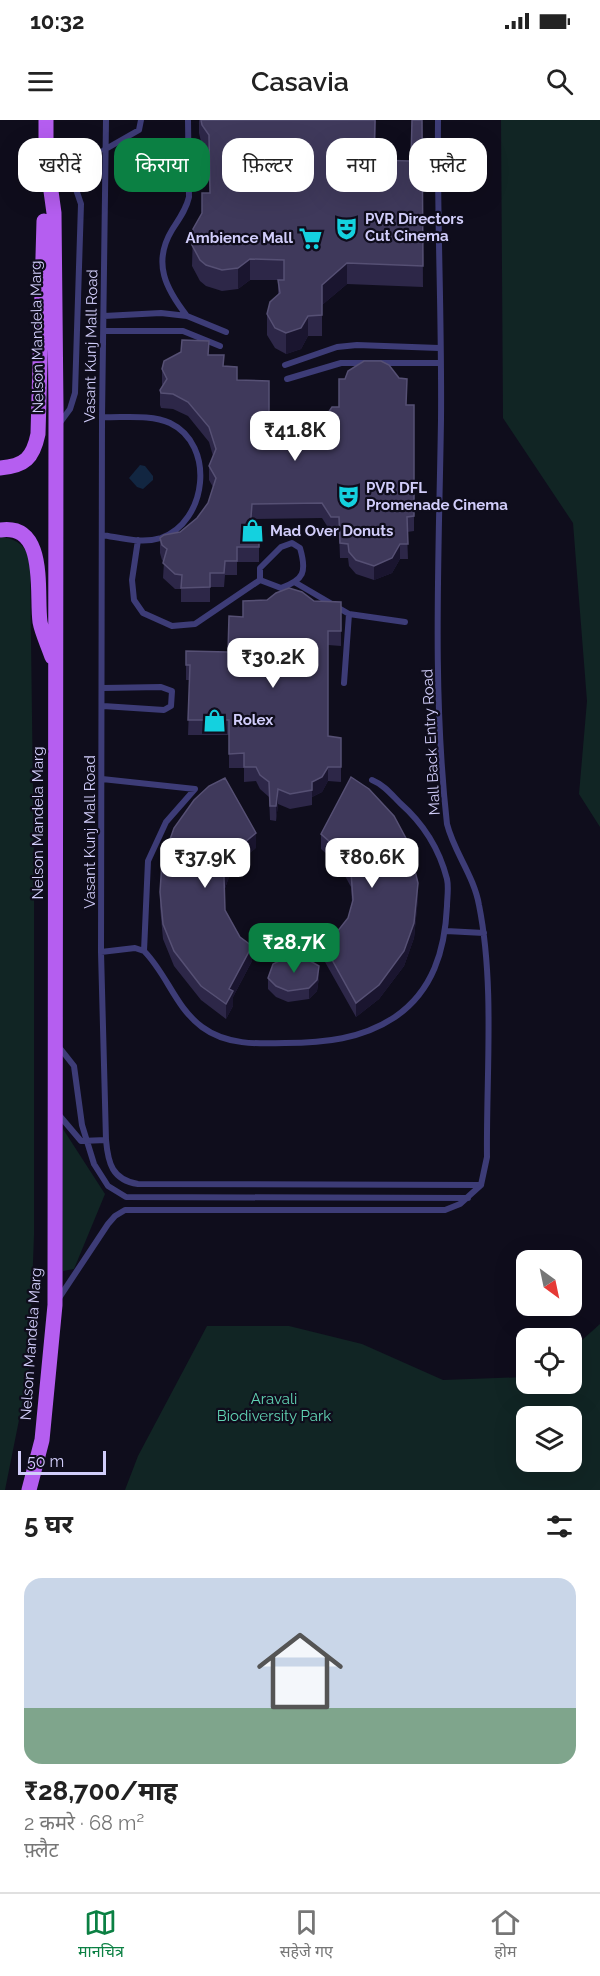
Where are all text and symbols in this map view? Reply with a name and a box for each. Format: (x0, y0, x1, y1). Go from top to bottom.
text: 10:32 (30, 8, 85, 34)
icon: menu (24, 65, 57, 98)
icon: search (543, 65, 576, 98)
text: Casavia (251, 66, 349, 97)
chip: खरीदें (18, 138, 102, 192)
chip: किराया (114, 138, 210, 192)
chip: फ़िल्टर (222, 138, 314, 192)
chip: नया (326, 138, 397, 192)
chip: फ़्लैट (409, 138, 487, 192)
place label: PVR Directors Cut Cinema (365, 210, 464, 245)
theatre icon: PVR Directors Cut Cinema (334, 215, 360, 241)
supermarket icon: Ambience Mall (298, 225, 324, 251)
place label: Ambience Mall (186, 229, 293, 247)
street label: Nelson Mandela Marg (27, 260, 47, 414)
street label: Vasant Kunj Mall Road (81, 269, 101, 423)
pin: ₹41.8K (246, 411, 344, 462)
text: ₹41.8K (264, 418, 326, 442)
place label: PVR DFL Promenade Cinema (366, 479, 508, 514)
theatre icon: PVR DFL Promenade Cinema (335, 484, 361, 510)
shop icon: Mad Over Donuts (239, 518, 265, 544)
place label: Mad Over Donuts (270, 522, 393, 540)
pin: ₹30.2K (224, 638, 322, 689)
text: ₹30.2K (241, 645, 305, 669)
street label: Mall Back Entry Road (418, 668, 444, 816)
shop icon: Rolex (202, 707, 228, 733)
place label: Rolex (233, 711, 273, 729)
street label: Nelson Mandela Marg (29, 747, 47, 899)
street label: Vasant Kunj Mall Road (81, 755, 99, 909)
pin: ₹37.9K (156, 838, 254, 889)
pin: ₹80.6K (323, 838, 421, 889)
text: ₹37.9K (174, 845, 236, 869)
text: ₹80.6K (339, 845, 405, 869)
pin: ₹28.7K (245, 923, 343, 974)
text: ₹28.7K (263, 930, 325, 954)
north arrow (516, 1250, 582, 1316)
map controls (516, 1250, 582, 1472)
street label: Nelson Mandela Marg (17, 1267, 45, 1421)
button: locate (516, 1328, 582, 1394)
park label: Aravali Biodiversity Park (217, 1390, 331, 1425)
button: layers (516, 1406, 582, 1472)
scale bar (18, 1448, 106, 1476)
text: 50 m (27, 1452, 64, 1471)
text: 5 घर (24, 1509, 73, 1539)
icon: filters (543, 1510, 576, 1543)
icon: home (246, 1617, 354, 1725)
text: ₹28,700/माह (24, 1776, 178, 1806)
text: 2 कमरे · 68 m² (24, 1811, 144, 1835)
text: फ़्लैट (24, 1838, 59, 1862)
tab: मानचित्र (78, 1906, 124, 1964)
tab: सहेजे गए (280, 1906, 333, 1964)
tab: होम (489, 1906, 522, 1964)

